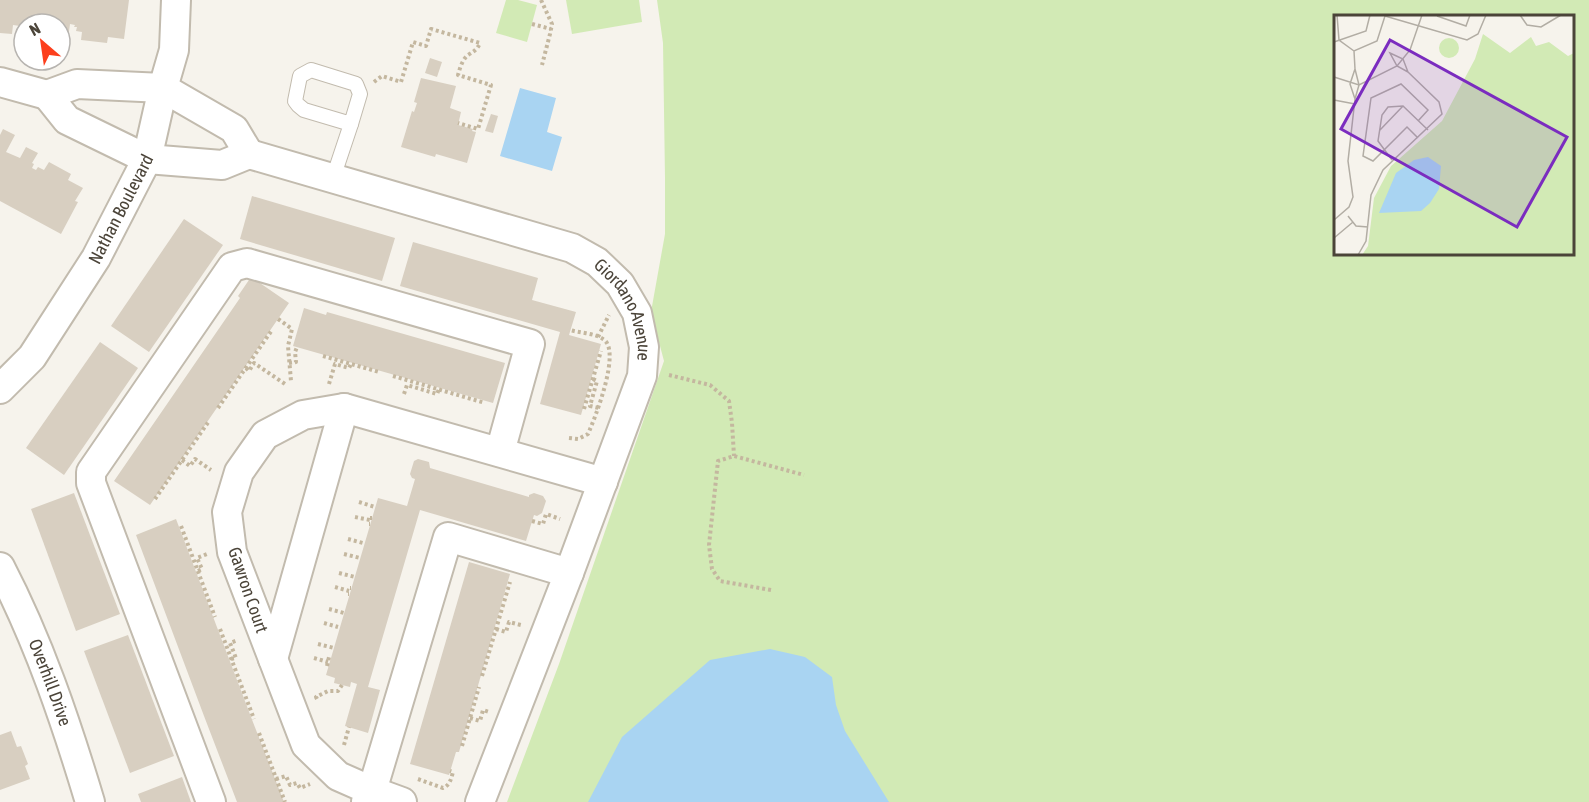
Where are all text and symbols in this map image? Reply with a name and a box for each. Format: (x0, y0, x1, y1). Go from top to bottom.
north arrow (12, 12, 72, 72)
inset map (1334, 15, 1574, 255)
text: N (26, 19, 43, 39)
street label: Nathan Boulevard (84, 151, 158, 267)
street label: Giordano Avenue (590, 254, 655, 361)
street label: Gawron Court (224, 544, 273, 635)
street label: Overhill Drive (25, 636, 76, 729)

